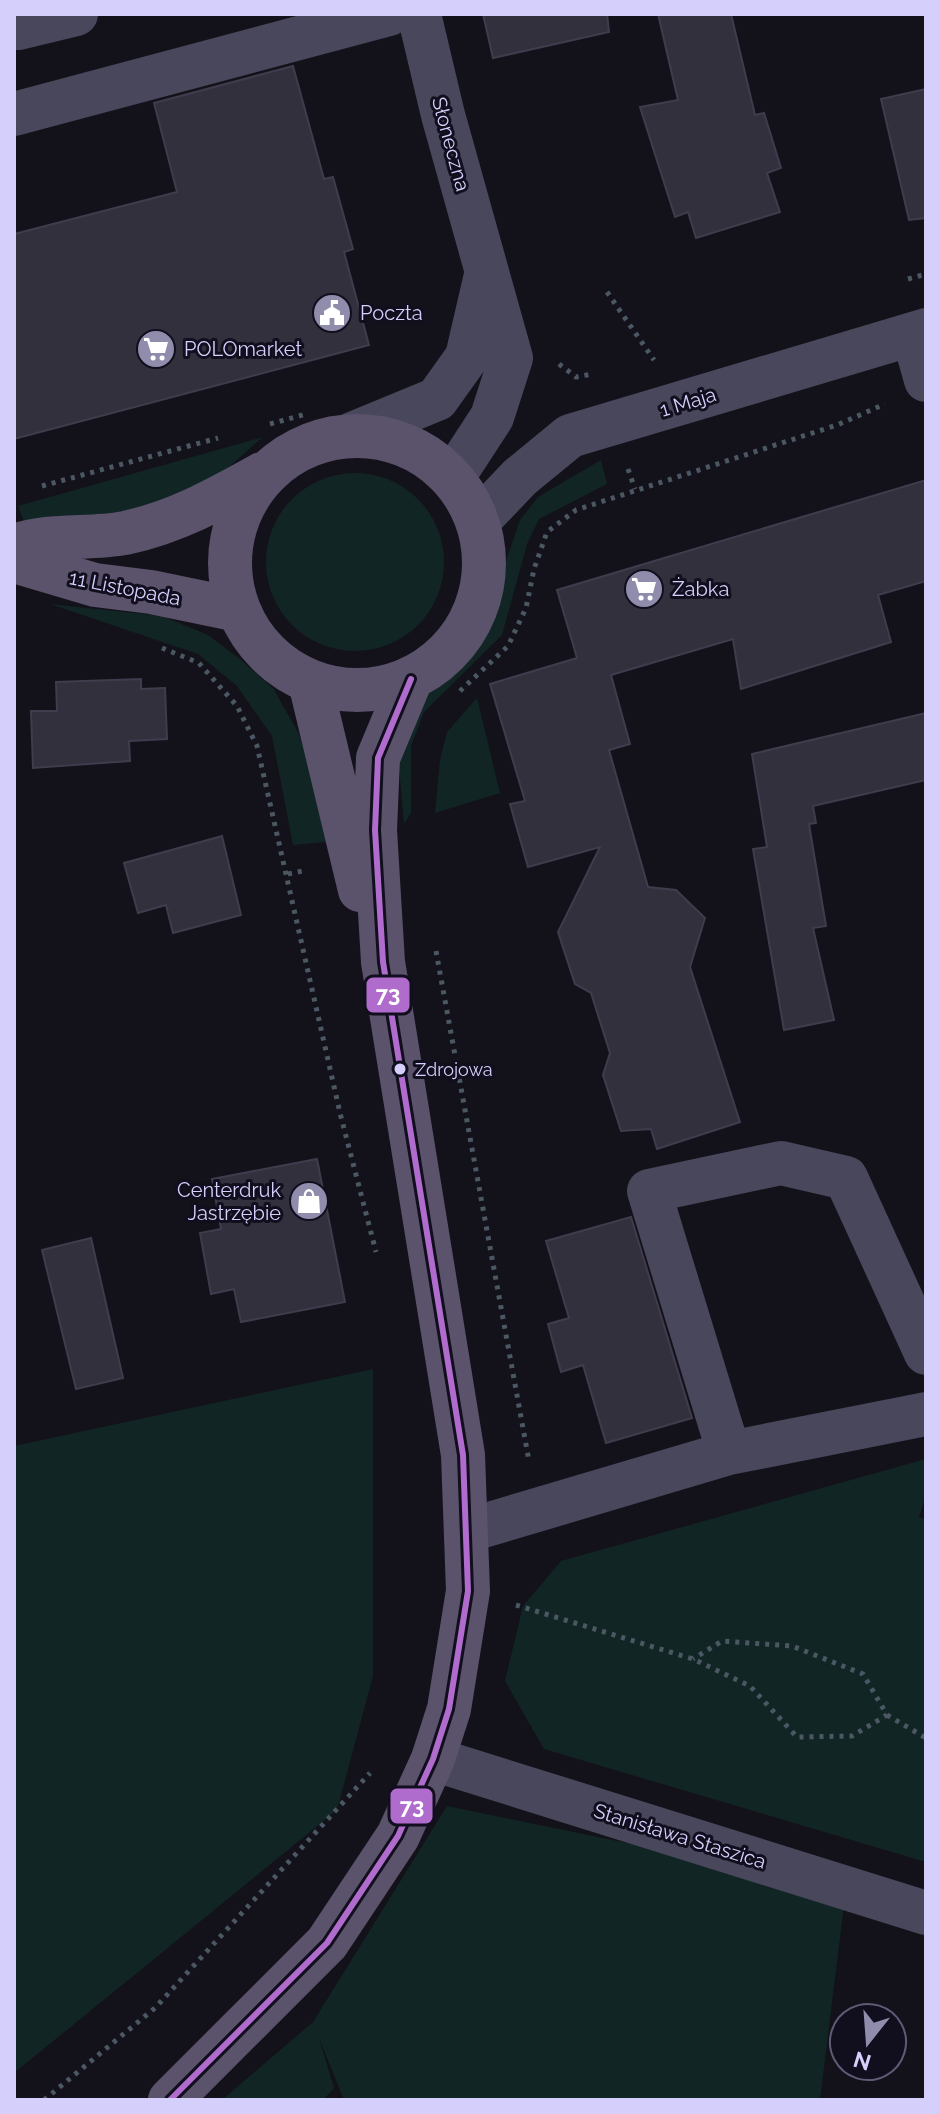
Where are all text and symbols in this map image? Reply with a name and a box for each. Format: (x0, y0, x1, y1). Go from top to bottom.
street label: Słoneczna (427, 94, 475, 194)
public building icon: Poczta (311, 292, 353, 334)
place label: Poczta (360, 301, 423, 325)
supermarket icon: POLOmarket (135, 328, 177, 370)
place label: POLOmarket (184, 337, 302, 361)
street label: 1 Maja (657, 382, 719, 422)
street label: 11 Listopada (67, 565, 183, 611)
supermarket icon: Żabka (623, 568, 665, 610)
place label: Żabka (672, 576, 729, 601)
line badge: 73 (365, 976, 411, 1014)
text: 73 (376, 981, 400, 1007)
place label: Zdrojowa (415, 1059, 493, 1080)
marker: Zdrojowa (392, 1061, 408, 1077)
place label: Centerdruk Jastrzębie (177, 1178, 281, 1225)
shop icon: Centerdruk Jastrzębie (288, 1180, 330, 1222)
line badge: 73 (389, 1787, 434, 1825)
text: 73 (400, 1793, 424, 1819)
street label: Stanisława Staszica (591, 1798, 769, 1874)
north arrow (828, 2002, 908, 2082)
text: N (850, 2046, 874, 2076)

